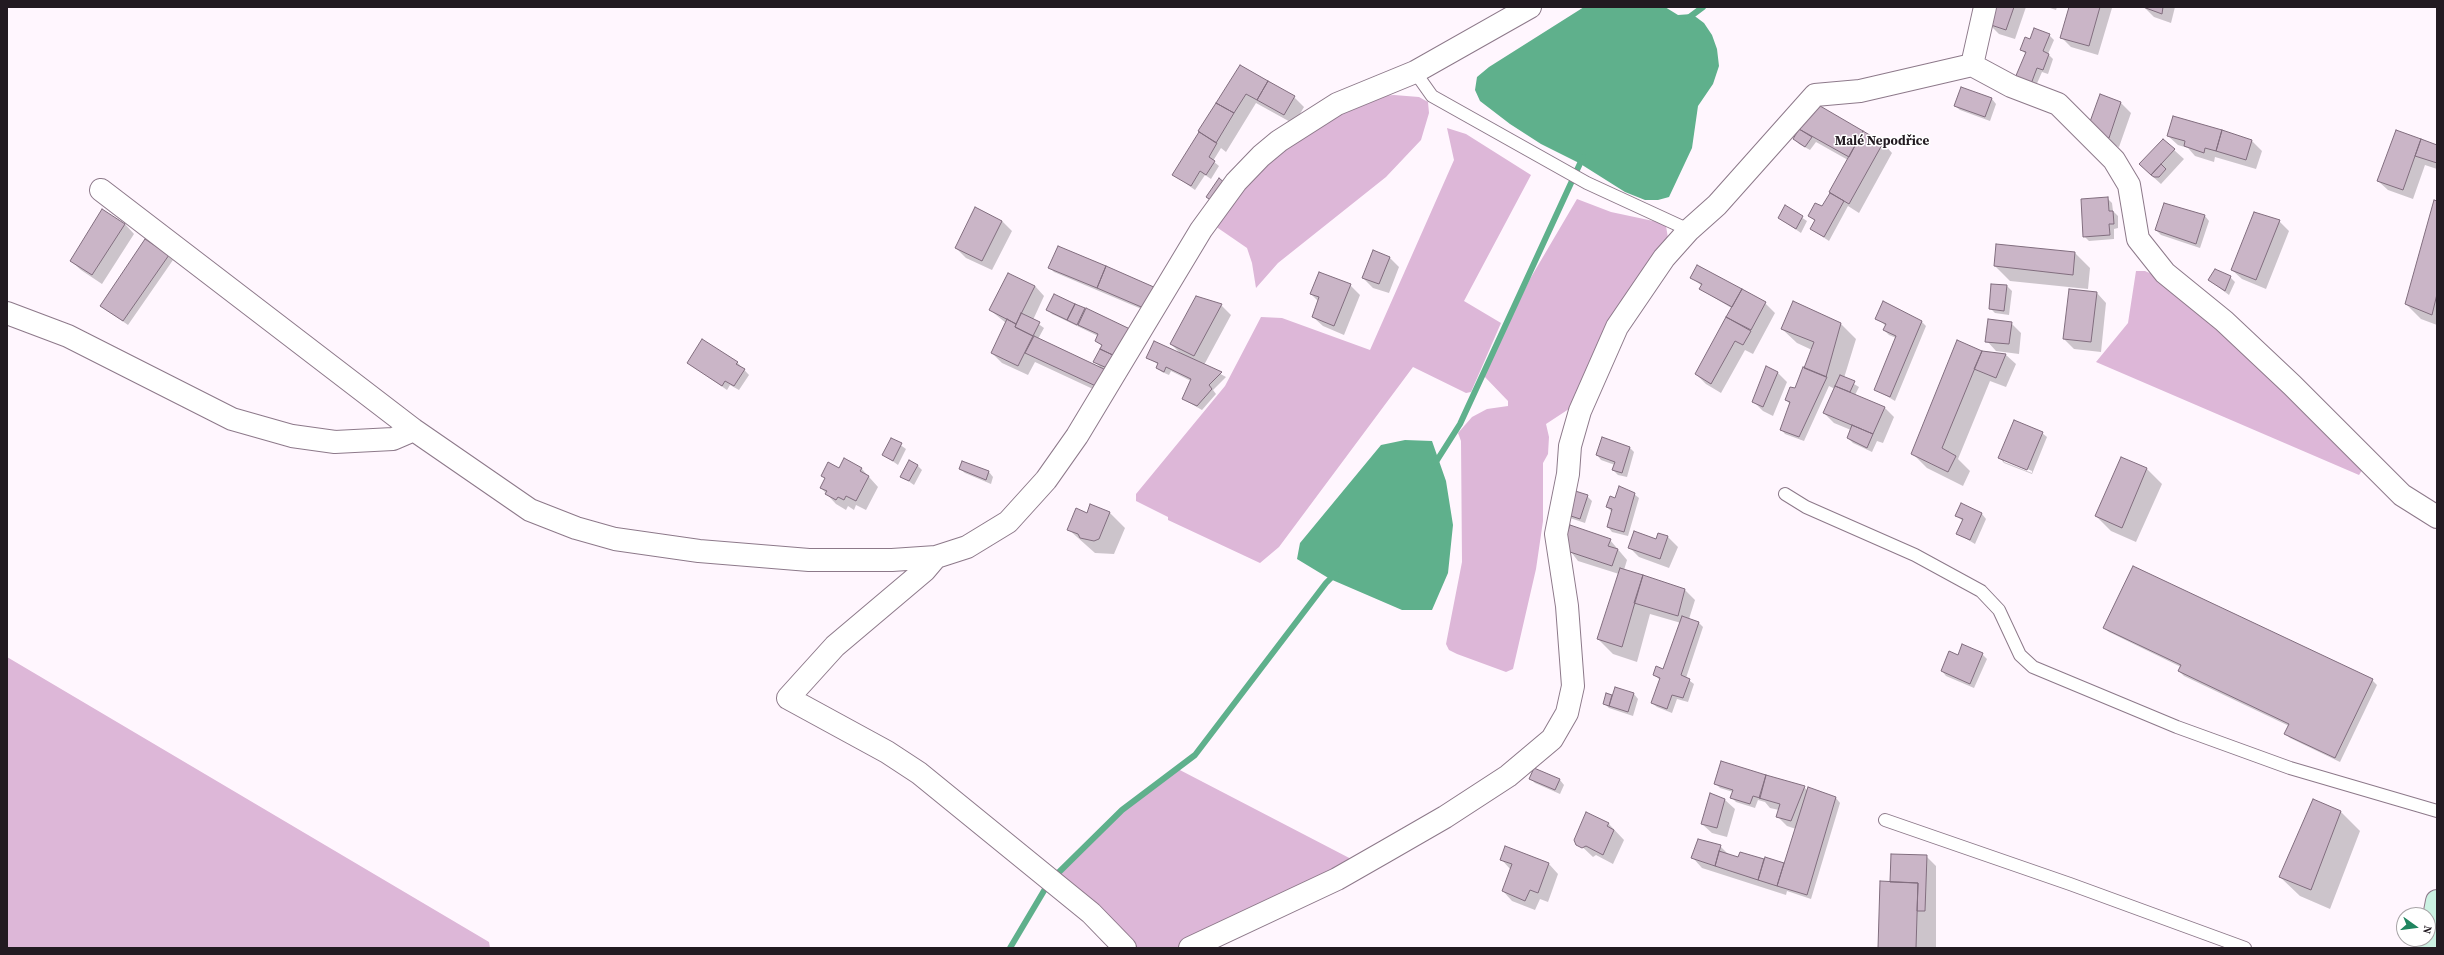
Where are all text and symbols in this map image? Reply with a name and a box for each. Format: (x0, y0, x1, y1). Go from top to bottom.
district label: Malé Nepodřice (1835, 134, 1929, 150)
north arrow (2396, 907, 2436, 947)
text: N (2419, 924, 2435, 935)

